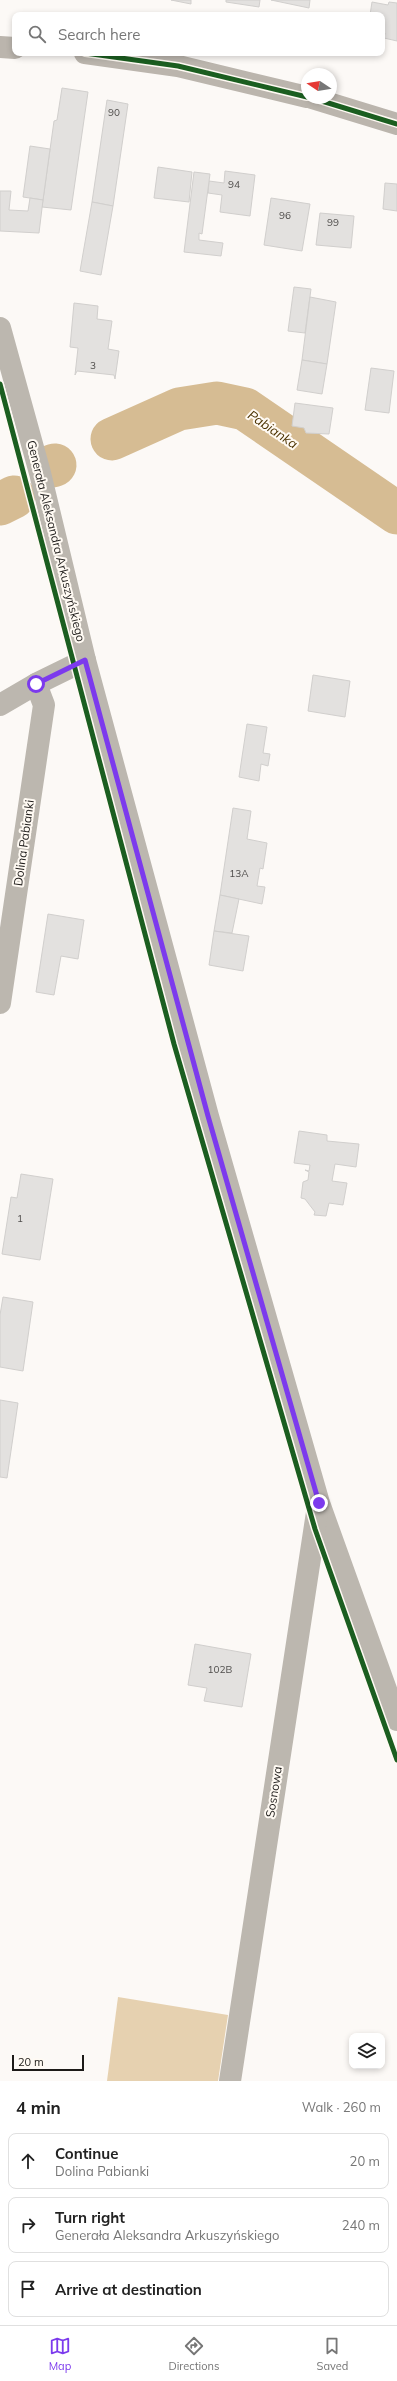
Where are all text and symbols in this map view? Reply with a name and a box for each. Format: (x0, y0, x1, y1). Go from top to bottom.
search box (12, 12, 385, 56)
icon: search (26, 23, 48, 45)
text: Search here (58, 25, 140, 44)
north arrow (301, 68, 337, 104)
house number: 90 (108, 106, 120, 119)
house number: 94 (228, 178, 240, 191)
house number: 96 (279, 209, 291, 222)
house number: 99 (327, 216, 339, 229)
house number: 3 (90, 359, 96, 372)
water label: Pabianka (245, 407, 301, 452)
street label: Generała Aleksandra Arkuszyńskiego (24, 439, 89, 643)
route start (27, 675, 45, 693)
street label: Dolina Pabianki (10, 799, 37, 887)
house number: 13A (229, 867, 249, 880)
house number: 1 (17, 1212, 23, 1225)
route end (310, 1494, 328, 1512)
house number: 102B (208, 1663, 233, 1676)
street label: Sosnowa (262, 1765, 285, 1819)
map controls (349, 2033, 385, 2069)
button: layers (349, 2033, 385, 2069)
scale bar (12, 2053, 84, 2072)
text: 20 m (18, 2055, 44, 2069)
text: 4 min (16, 2097, 61, 2118)
text: Walk · 260 m (302, 2099, 381, 2115)
text: Continue (55, 2144, 118, 2163)
icon: ahead (17, 2150, 39, 2172)
text: 20 m (350, 2153, 380, 2169)
text: Dolina Pabianki (55, 2163, 149, 2179)
text: Turn right (55, 2208, 125, 2227)
icon: right (17, 2214, 39, 2236)
text: 240 m (342, 2217, 380, 2233)
text: Generała Aleksandra Arkuszyńskiego (55, 2227, 279, 2243)
icon: arrive (17, 2278, 39, 2300)
text: Arrive at destination (55, 2280, 202, 2299)
tab: Map (49, 2335, 71, 2373)
tab: Directions (169, 2335, 219, 2373)
tab: Saved (317, 2335, 348, 2373)

